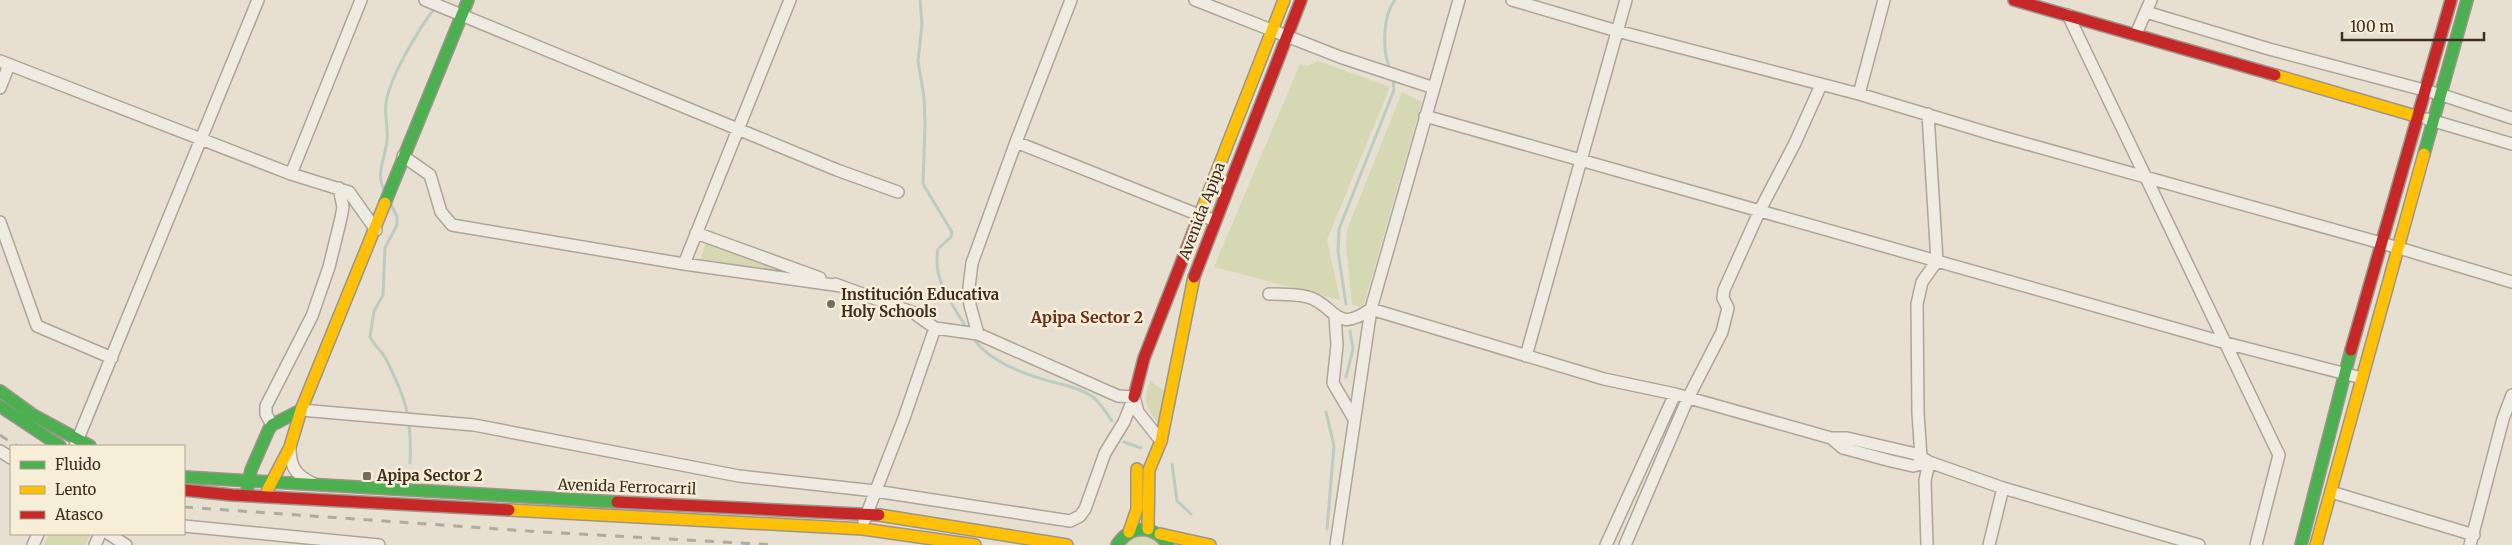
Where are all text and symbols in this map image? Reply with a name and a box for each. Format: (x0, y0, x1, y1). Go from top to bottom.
scale bar (2342, 10, 2484, 42)
text: 100 m (2350, 17, 2394, 36)
street label: Avenida Apipa (1174, 159, 1229, 263)
place label: Institución Educativa Holy Schools (841, 285, 1000, 321)
marker: Institución Educativa Holy Schools (825, 298, 837, 310)
district label: Apipa Sector 2 (1030, 307, 1143, 327)
legend (10, 445, 185, 535)
text: Fluido (55, 455, 101, 474)
place label: Apipa Sector 2 (376, 466, 483, 485)
marker: Apipa Sector 2 (361, 470, 373, 482)
street label: Avenida Ferrocarril (556, 475, 697, 498)
text: Lento (55, 480, 97, 499)
text: Atasco (54, 505, 103, 524)

